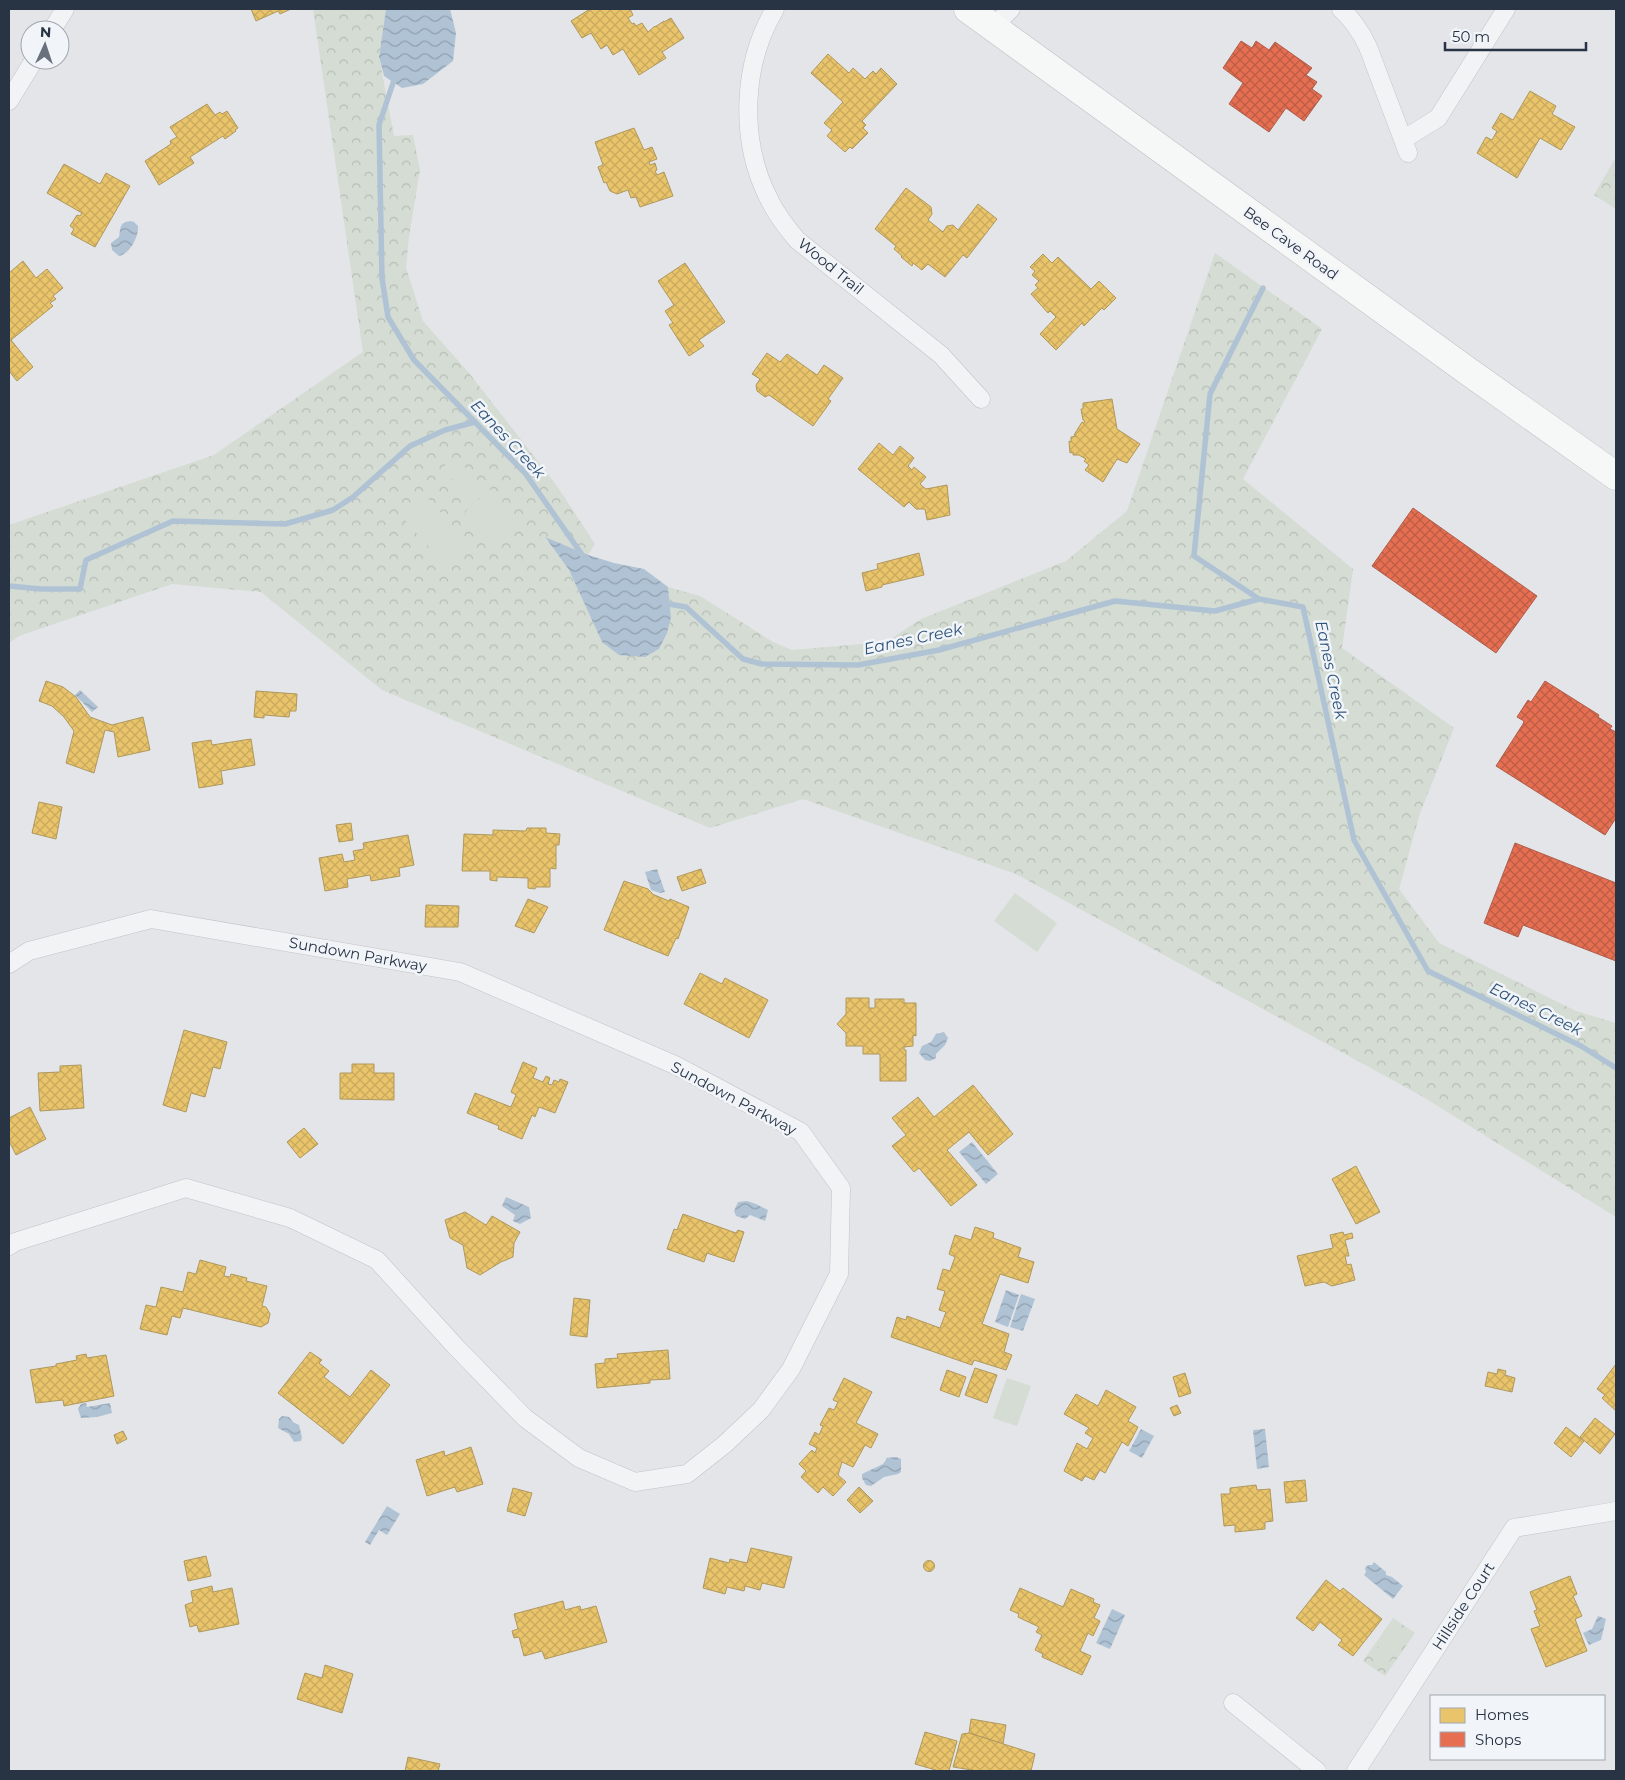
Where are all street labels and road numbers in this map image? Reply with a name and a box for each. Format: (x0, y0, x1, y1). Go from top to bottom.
street label: Bee Cave Road (1240, 202, 1342, 284)
street label: Wood Trail (794, 234, 868, 298)
street label: Sundown Parkway (288, 933, 429, 976)
street label: Sundown Parkway (668, 1057, 801, 1140)
street label: Hillside Court (1428, 1558, 1498, 1654)

